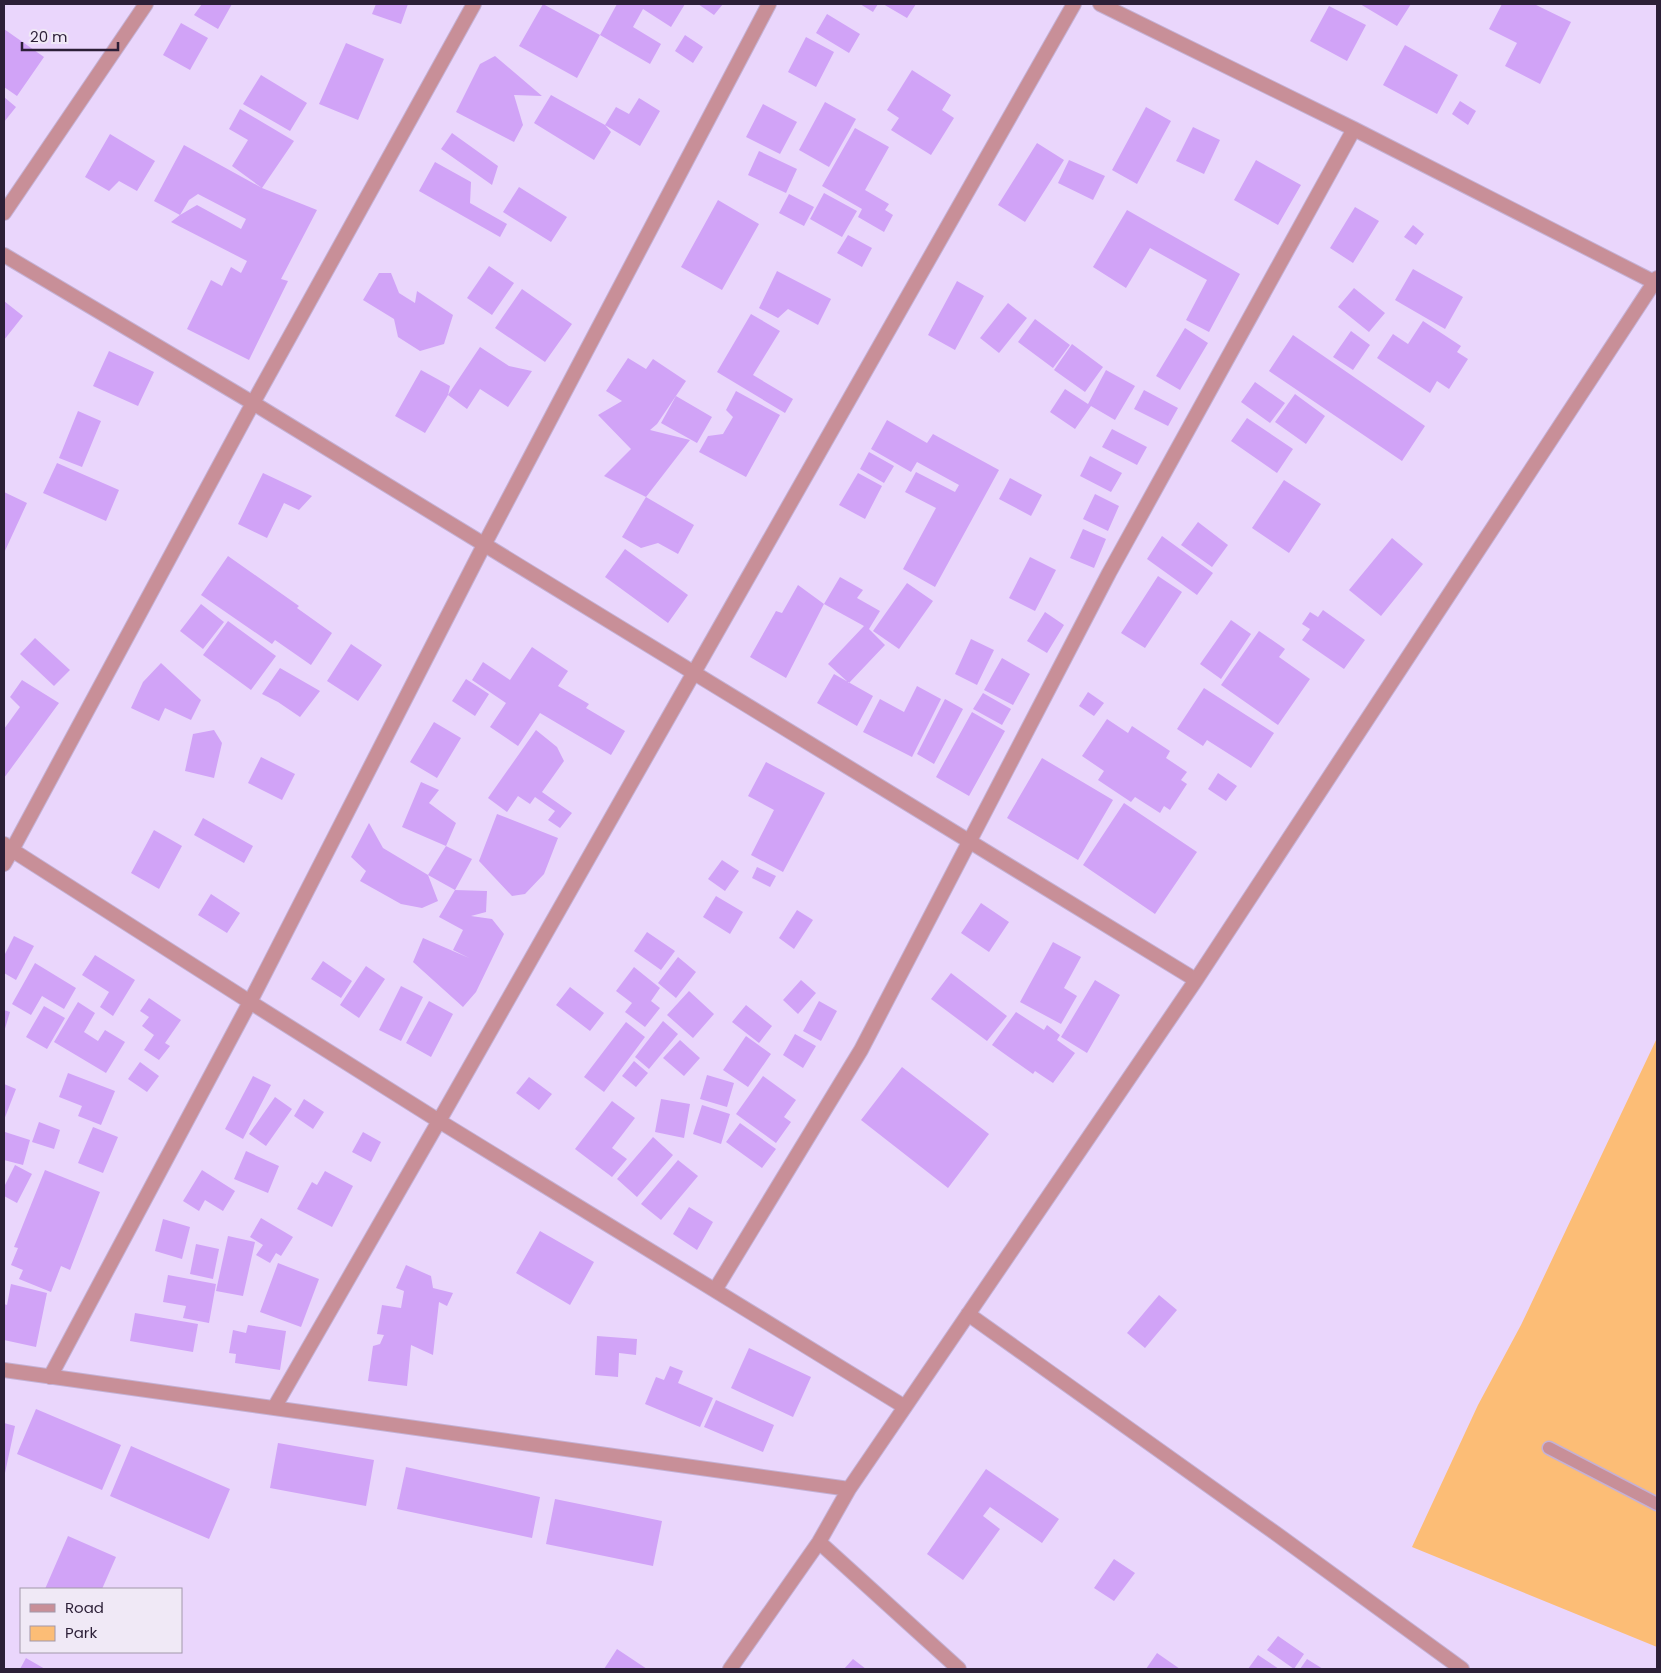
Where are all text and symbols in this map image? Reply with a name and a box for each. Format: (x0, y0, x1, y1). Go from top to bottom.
scale bar (22, 20, 119, 52)
text: 20 m (30, 26, 68, 47)
legend (20, 1588, 182, 1653)
text: Road (65, 1597, 104, 1618)
text: Park (65, 1622, 97, 1643)

